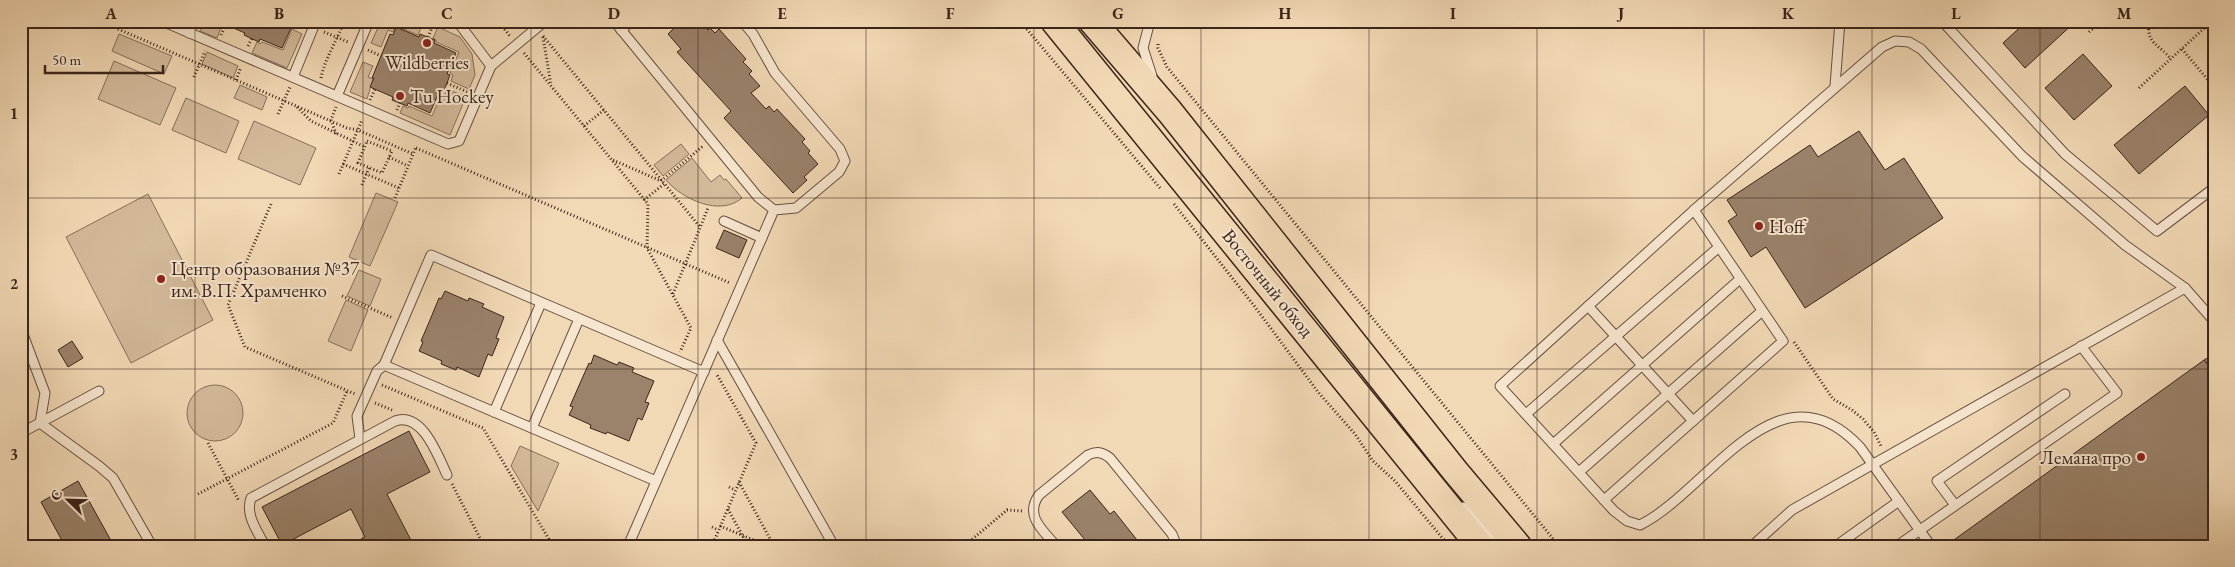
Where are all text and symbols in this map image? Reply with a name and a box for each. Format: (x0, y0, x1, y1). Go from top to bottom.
text: A (104, 3, 117, 24)
text: B (274, 3, 284, 24)
text: C (441, 3, 453, 24)
text: D (608, 3, 620, 24)
text: E (777, 3, 787, 24)
text: F (946, 3, 955, 24)
text: G (1112, 3, 1124, 24)
text: H (1279, 3, 1292, 24)
text: I (1450, 3, 1456, 24)
text: J (1616, 3, 1624, 24)
text: K (1782, 3, 1795, 24)
text: L (1951, 3, 1961, 24)
text: M (2117, 3, 2132, 24)
marker: Wildberries (421, 37, 433, 49)
scale bar (45, 42, 162, 74)
text: 50 m (52, 50, 81, 69)
place label: Wildberries (385, 50, 469, 75)
place label: Tu Hockey (410, 84, 494, 109)
marker: Tu Hockey (394, 90, 406, 102)
text: 1 (10, 103, 18, 124)
place label: Hoff (1769, 214, 1807, 239)
marker: Hoff (1753, 220, 1765, 232)
street label: Восточный обход (1217, 224, 1320, 343)
place label: Центр образования №37 им. В.П. Храмченко (171, 256, 360, 303)
text: 2 (10, 273, 19, 294)
marker: Центр образования №37 им. В.П. Храмченко (155, 273, 167, 285)
text: 3 (10, 444, 18, 465)
place label: Лемана про (2041, 445, 2131, 470)
marker: Лемана про (2135, 451, 2147, 463)
north arrow (42, 474, 92, 524)
text: С (46, 487, 66, 503)

